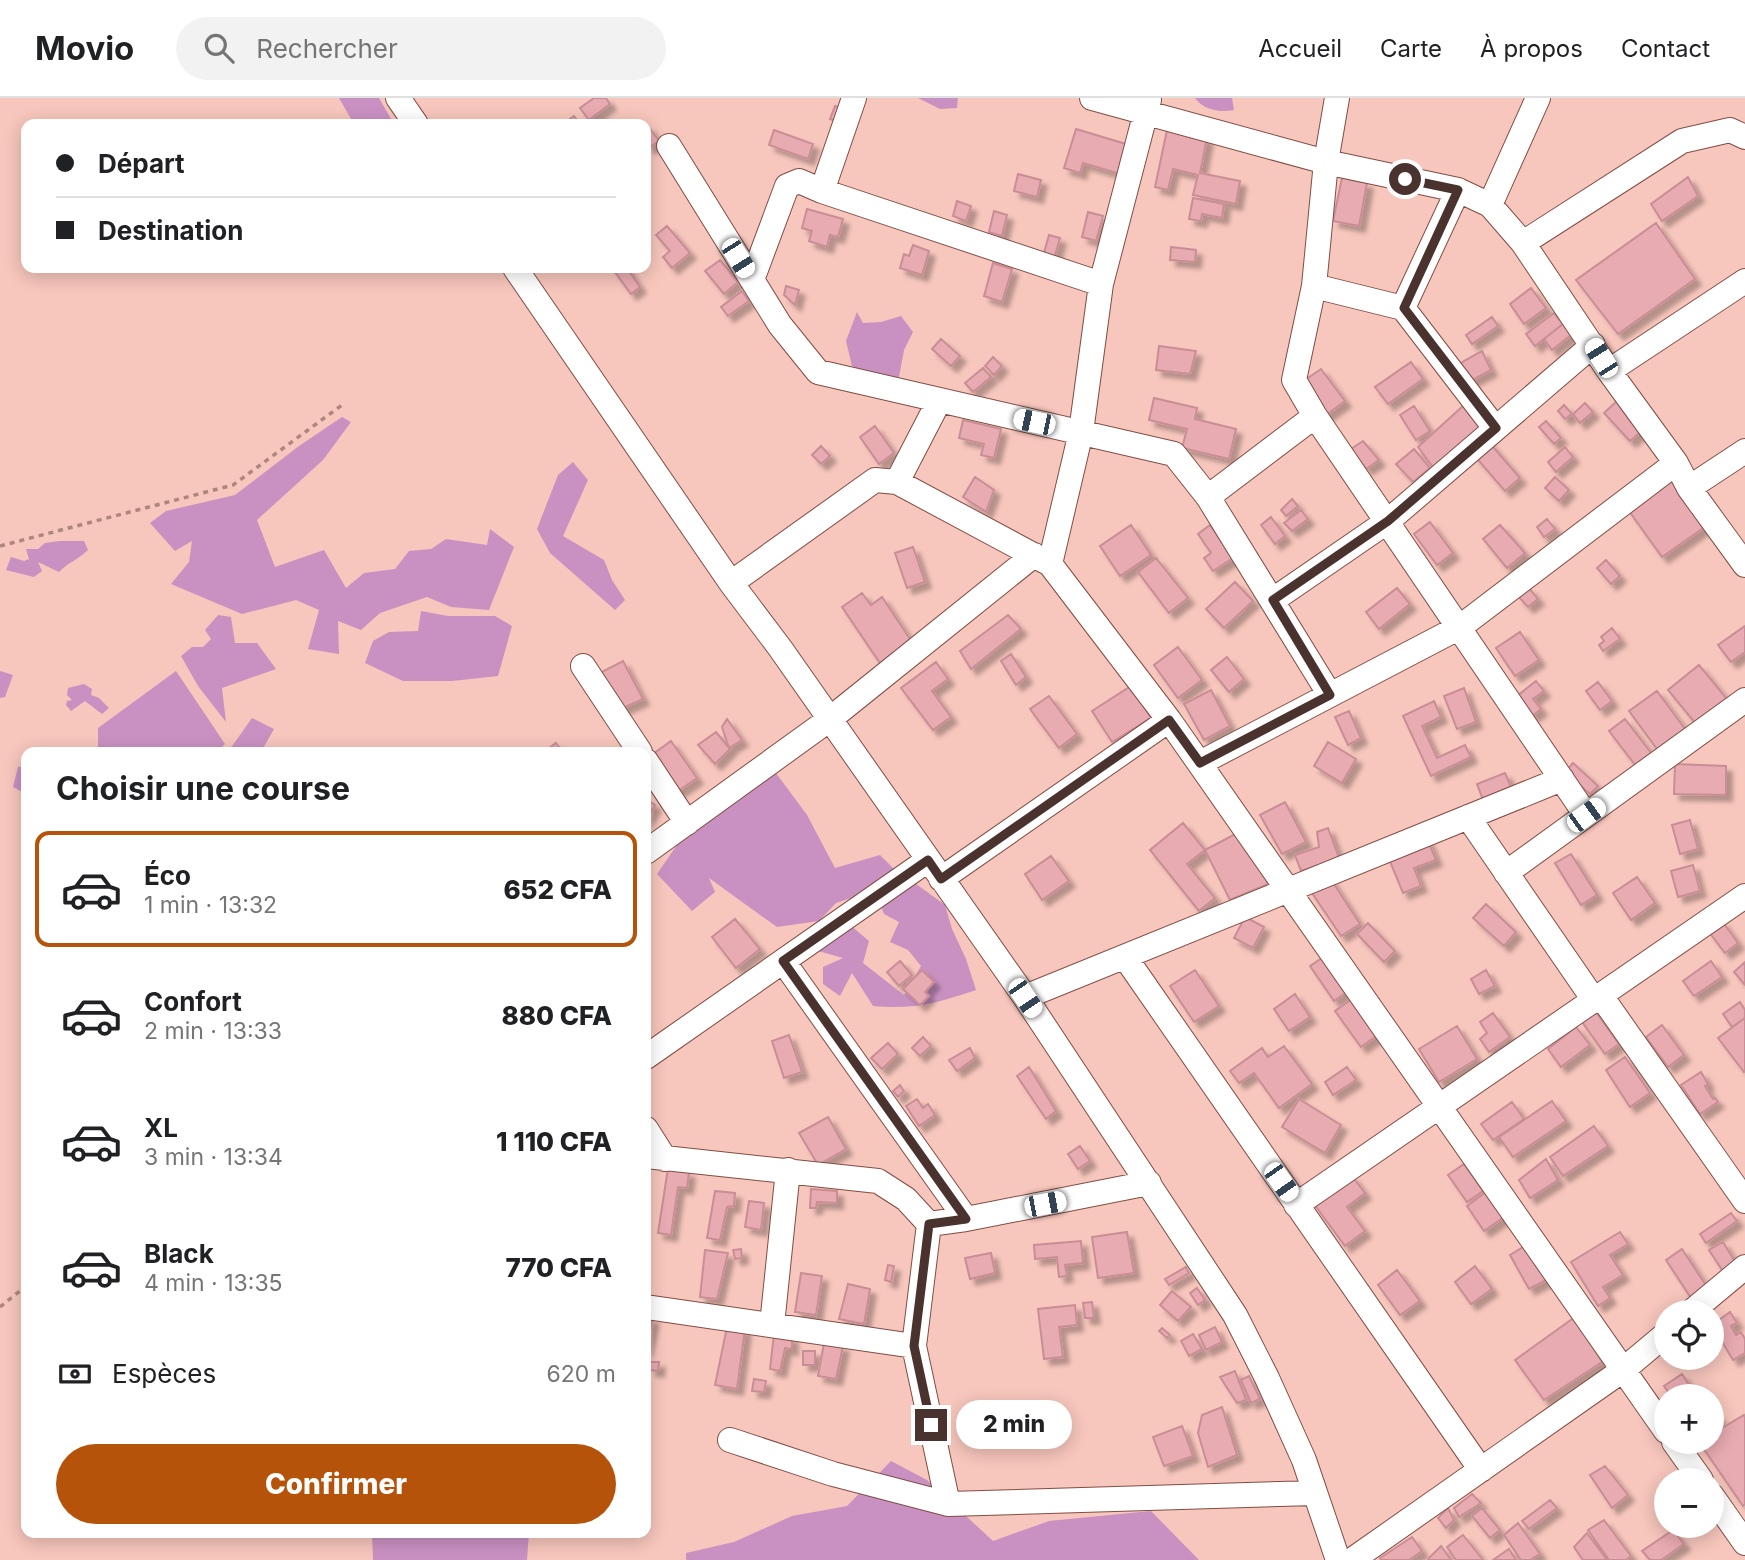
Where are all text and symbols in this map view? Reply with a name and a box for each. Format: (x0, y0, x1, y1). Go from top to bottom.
search box (176, 17, 666, 80)
text: Movio (35, 28, 134, 68)
icon: search (200, 29, 238, 67)
text: Rechercher (256, 33, 398, 64)
text: Accueil (1258, 34, 1342, 63)
text: Carte (1380, 34, 1442, 63)
text: À propos (1480, 34, 1583, 63)
text: Contact (1621, 34, 1710, 63)
text: Départ (98, 148, 185, 179)
route start (1389, 163, 1421, 195)
text: Destination (98, 215, 243, 246)
car (718, 235, 759, 281)
car (1581, 335, 1622, 381)
car (1012, 407, 1057, 437)
text: Choisir une course (56, 769, 350, 808)
car (1563, 794, 1610, 836)
icon: car (60, 858, 123, 921)
text: Éco (144, 860, 191, 891)
text: 652 CFA (503, 874, 612, 905)
text: 1 min · 13:32 (144, 891, 277, 919)
car (1005, 975, 1046, 1021)
icon: car (60, 984, 123, 1047)
text: Confort (144, 986, 242, 1017)
text: 880 CFA (502, 1000, 612, 1031)
text: 2 min · 13:33 (144, 1017, 282, 1045)
icon: car (60, 1110, 123, 1173)
text: XL (144, 1112, 178, 1143)
text: 1 110 CFA (496, 1126, 612, 1157)
text: 3 min · 13:34 (144, 1143, 283, 1171)
car (1261, 1159, 1302, 1205)
car (1023, 1190, 1068, 1218)
icon: car (60, 1236, 123, 1299)
text: Black (144, 1238, 214, 1269)
text: 770 CFA (505, 1252, 612, 1283)
text: 4 min · 13:35 (144, 1269, 283, 1297)
map controls (1654, 1300, 1724, 1538)
button: locate (1654, 1300, 1724, 1370)
icon: cash (56, 1355, 94, 1393)
text: Espèces (112, 1358, 216, 1389)
text: 620 m (547, 1360, 616, 1388)
button: + (1654, 1384, 1724, 1454)
callout: 2 min (956, 1400, 1071, 1450)
route end (915, 1409, 947, 1441)
text: 2 min (983, 1410, 1045, 1438)
button: Confirmer (56, 1444, 616, 1524)
button: − (1654, 1468, 1724, 1538)

